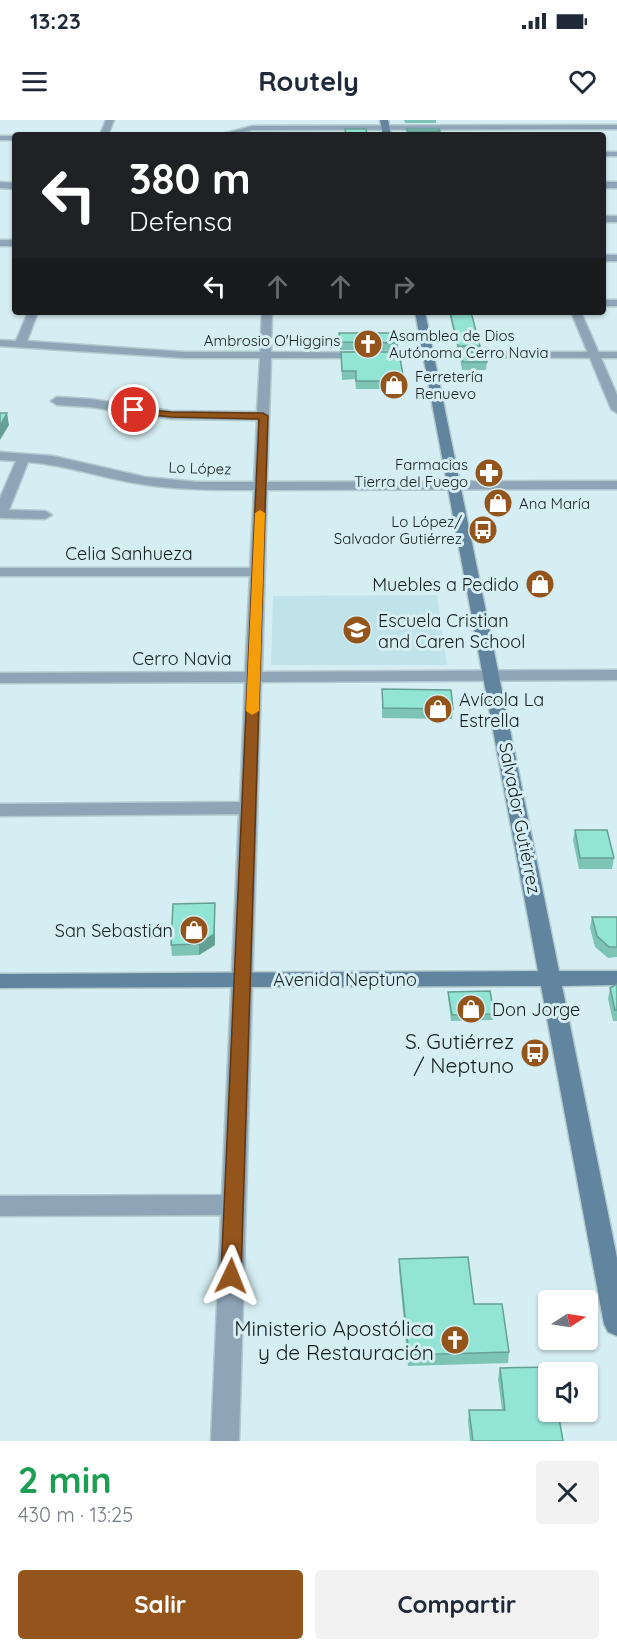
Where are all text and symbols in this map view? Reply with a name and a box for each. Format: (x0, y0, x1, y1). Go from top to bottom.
text: 13:23 (30, 7, 81, 35)
text: Routely (258, 64, 359, 98)
icon: menu (18, 65, 51, 98)
icon: heart (566, 65, 599, 98)
text: 380 m (129, 152, 251, 205)
icon: left (30, 156, 108, 234)
text: Defensa (129, 204, 233, 238)
icon: left (198, 270, 231, 303)
icon: ahead (261, 270, 294, 303)
icon: ahead (324, 270, 357, 303)
icon: right (387, 270, 420, 303)
place label: Asamblea de Dios Autónoma Cerro Navia (389, 326, 549, 362)
church icon: Asamblea de Dios Autónoma Cerro Navia (352, 328, 384, 360)
street label: Ambrosio O'Higgins (204, 331, 340, 350)
place label: Ferretería Renuevo (415, 367, 483, 403)
shop icon: Ferretería Renuevo (378, 369, 410, 401)
pin (108, 384, 159, 435)
icon: arrive (117, 393, 150, 426)
place label: Farmacias Tierra del Fuego (354, 455, 468, 491)
street label: Lo López (168, 457, 232, 479)
pharmacy icon: Farmacias Tierra del Fuego (473, 457, 505, 489)
shop icon: Ana María (482, 487, 514, 519)
place label: Ana María (519, 494, 590, 513)
place label: Lo López/ Salvador Gutiérrez (334, 512, 462, 548)
bus stop icon: Lo López/ Salvador Gutiérrez (467, 514, 499, 546)
street label: Celia Sanhueza (65, 542, 193, 565)
shop icon: Muebles a Pedido (524, 568, 556, 600)
place label: Muebles a Pedido (372, 573, 519, 596)
place label: Escuela Cristian and Caren School (378, 609, 525, 653)
school or university icon: Escuela Cristian and Caren School (341, 614, 373, 646)
street label: Cerro Navia (132, 647, 232, 670)
place label: Avícola La Estrella (459, 688, 544, 732)
shop icon: Avícola La Estrella (422, 693, 454, 725)
street label: Salvador Gutiérrez (494, 740, 546, 896)
shop icon: San Sebastián (178, 914, 210, 946)
place label: San Sebastián (55, 919, 173, 942)
street label: Avenida Neptuno (273, 968, 417, 991)
shop icon: Don Jorge (455, 993, 487, 1025)
place label: Don Jorge (492, 998, 580, 1021)
place label: S. Gutiérrez / Neptuno (405, 1028, 514, 1078)
bus stop icon: S. Gutiérrez / Neptuno (519, 1037, 551, 1069)
position arrow (199, 1244, 263, 1308)
north arrow (538, 1290, 598, 1350)
map controls (538, 1290, 598, 1422)
place label: Ministerio Apostólica y de Restauración (234, 1315, 434, 1365)
church icon: Ministerio Apostólica y de Restauración (439, 1324, 471, 1356)
button: sound (538, 1362, 598, 1422)
text: 2 min (18, 1457, 112, 1502)
button: close (536, 1461, 599, 1524)
text: 430 m · 13:25 (18, 1502, 133, 1527)
button: Salir (18, 1570, 303, 1639)
button: Compartir (315, 1570, 599, 1639)

